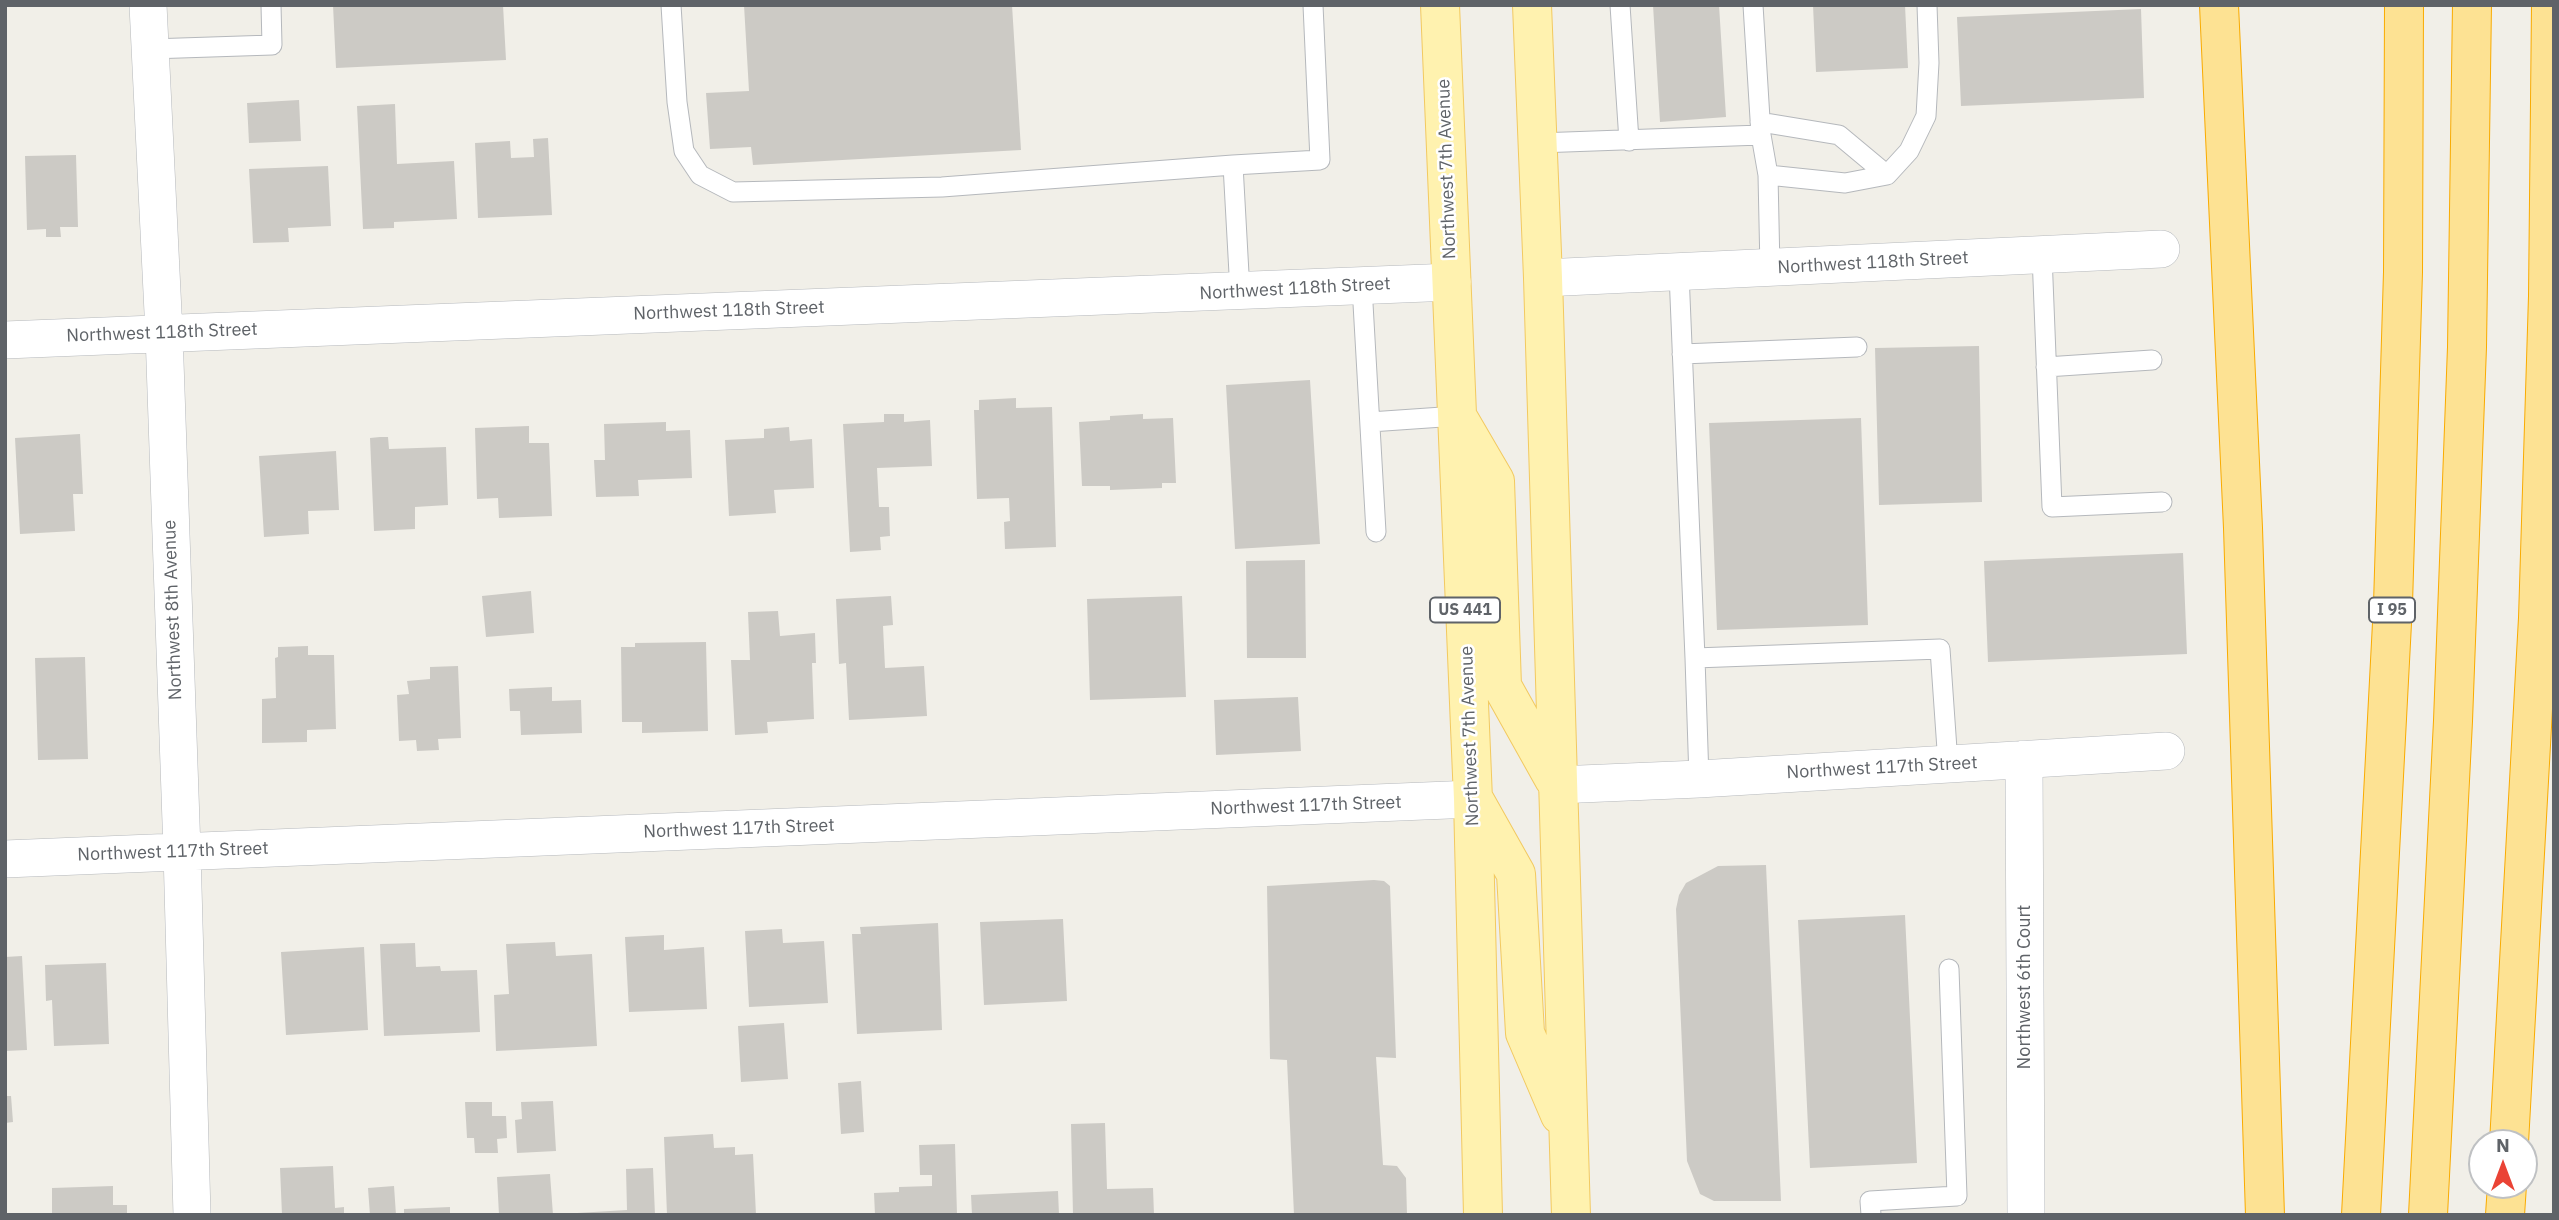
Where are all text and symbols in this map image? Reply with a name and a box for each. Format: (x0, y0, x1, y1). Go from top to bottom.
street label: Northwest 7th Avenue (1433, 78, 1461, 260)
street label: Northwest 118th Street (1777, 247, 1969, 279)
street label: Northwest 118th Street (1199, 273, 1391, 305)
street label: Northwest 118th Street (633, 297, 825, 325)
street label: Northwest 118th Street (66, 319, 258, 347)
street label: Northwest 8th Avenue (159, 519, 187, 701)
road number: US 441 (1430, 597, 1500, 622)
road number: I 95 (2369, 597, 2415, 622)
street label: Northwest 7th Avenue (1456, 645, 1484, 827)
street label: Northwest 117th Street (1786, 752, 1978, 784)
street label: Northwest 117th Street (1210, 792, 1402, 820)
street label: Northwest 117th Street (643, 815, 835, 843)
street label: Northwest 117th Street (77, 838, 269, 866)
street label: Northwest 6th Court (2014, 905, 2036, 1069)
north arrow (2468, 1129, 2538, 1199)
text: N (2496, 1133, 2510, 1157)

